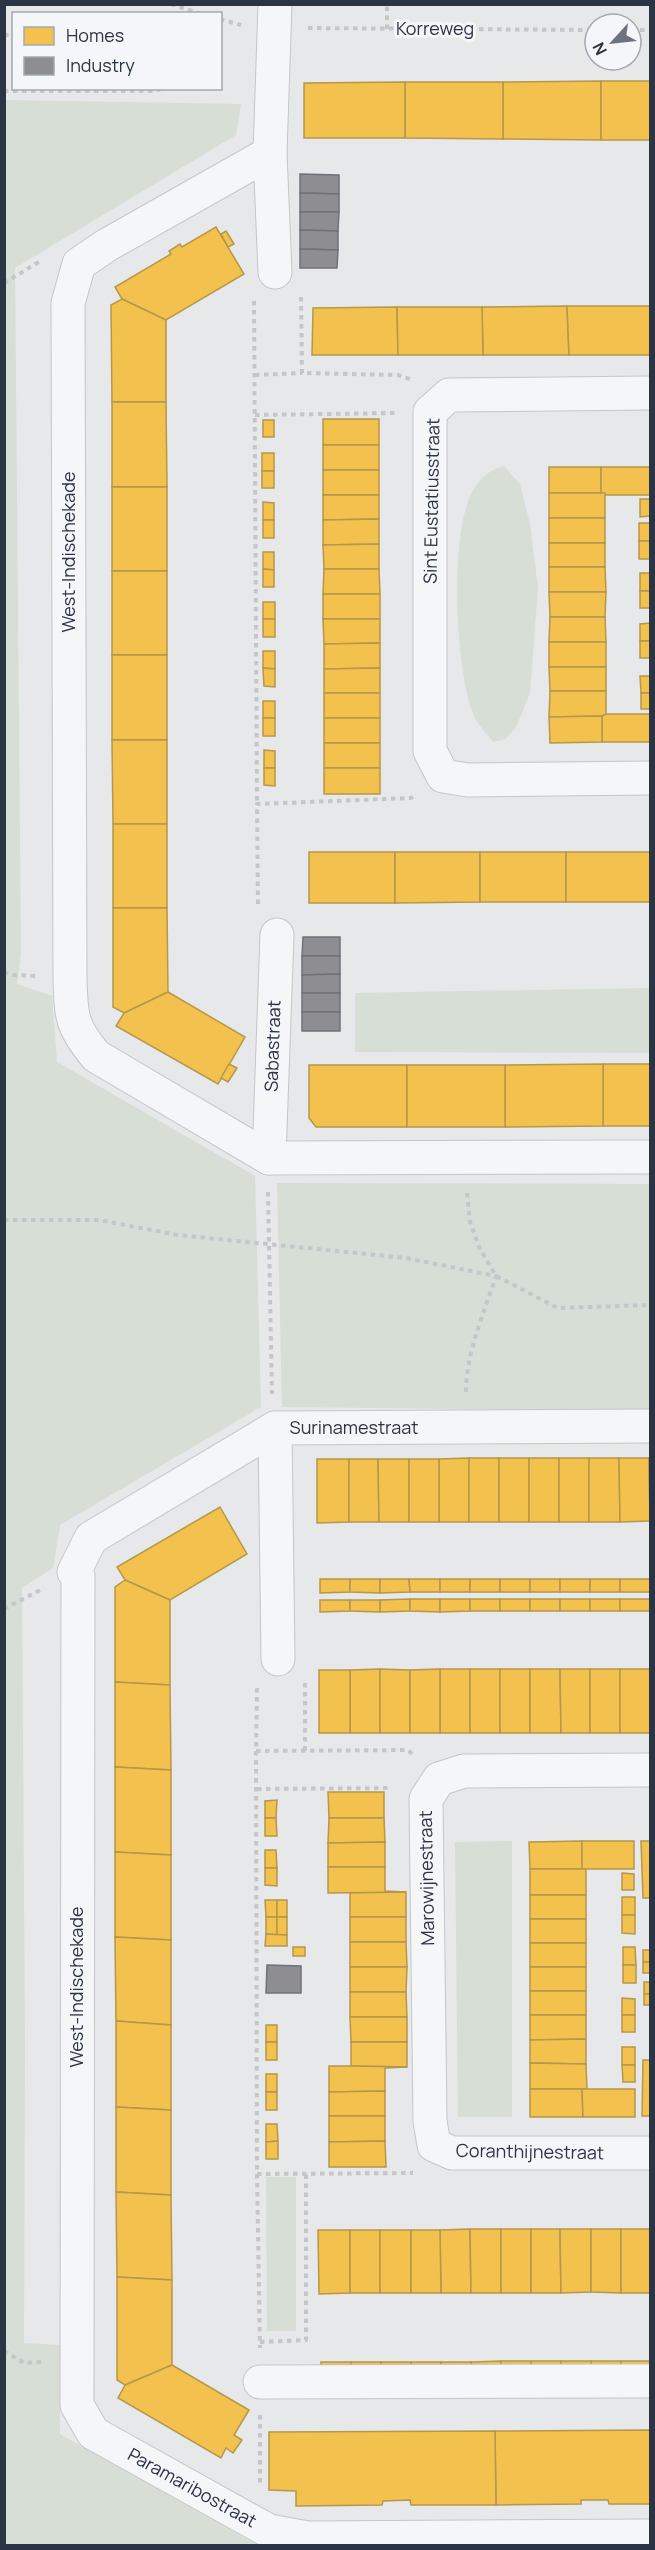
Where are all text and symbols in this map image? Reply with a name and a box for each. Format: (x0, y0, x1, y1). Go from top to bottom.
legend (12, 12, 222, 90)
north arrow (583, 12, 643, 72)
street label: Korreweg (396, 16, 474, 40)
text: Homes (66, 23, 124, 47)
text: N (587, 39, 612, 59)
text: Industry (66, 53, 135, 77)
street label: Sint Eustatiusstraat (418, 418, 444, 584)
street label: West-Indischekade (56, 472, 80, 632)
street label: Sabastraat (258, 1000, 286, 1092)
street label: Surinamestraat (290, 1415, 418, 1439)
street label: Marowijnestraat (413, 1810, 439, 1946)
street label: West-Indischekade (64, 1907, 88, 2067)
street label: Coranthijnestraat (456, 2138, 604, 2164)
street label: Paramaribostraat (124, 2442, 261, 2532)

